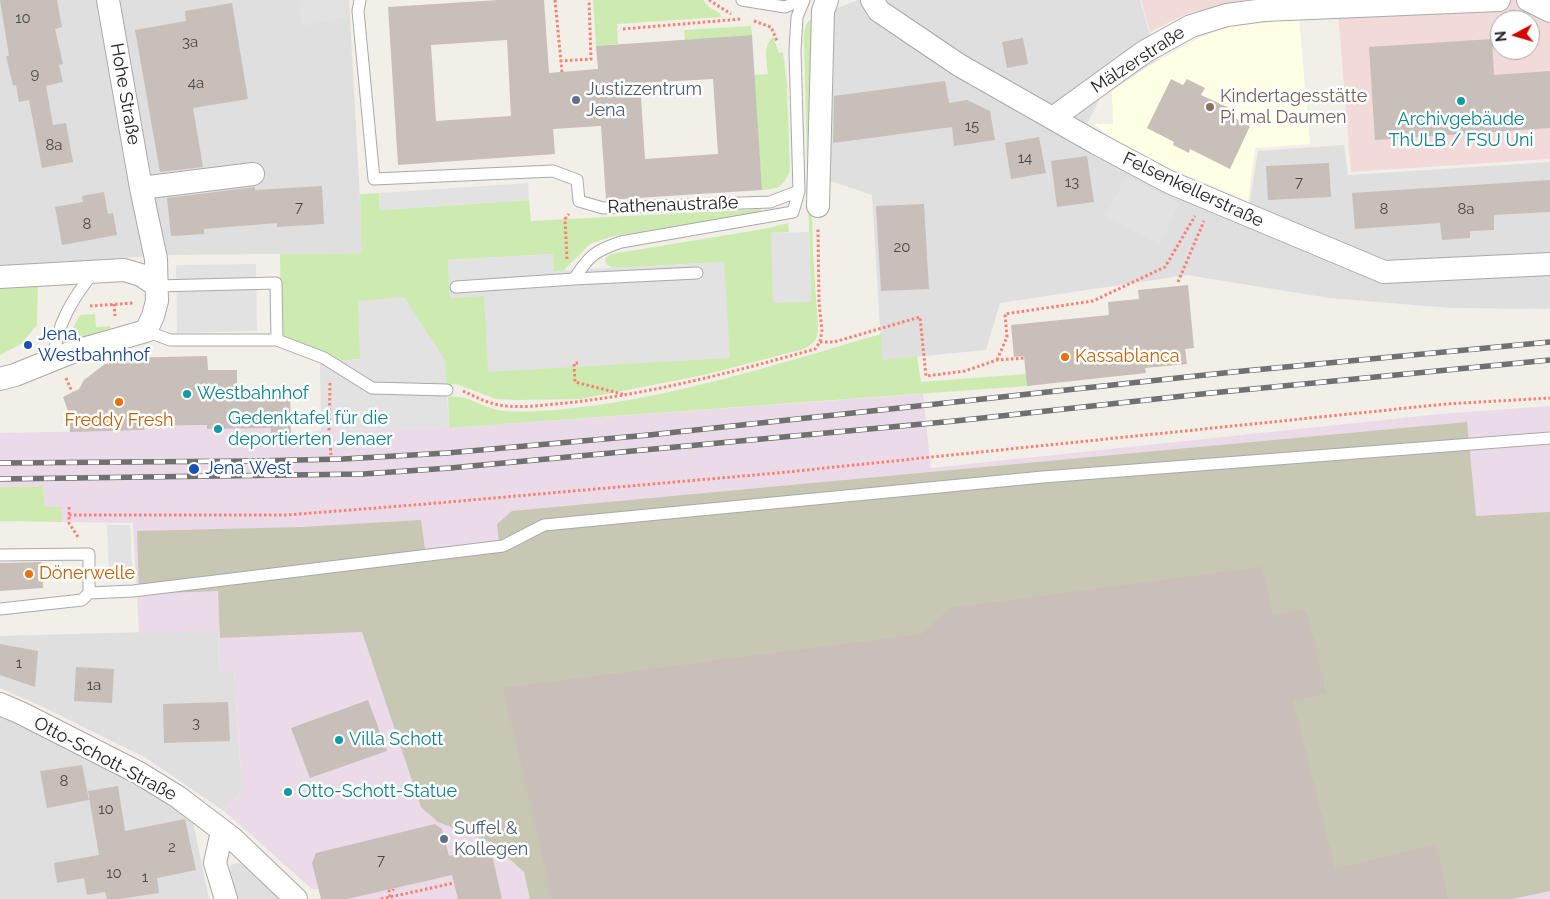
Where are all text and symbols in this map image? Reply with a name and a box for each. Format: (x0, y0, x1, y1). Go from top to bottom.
house number: 10 (15, 9, 31, 27)
north arrow (1490, 10, 1540, 60)
street label: Mälzerstraße (1087, 22, 1189, 98)
text: N (1493, 30, 1510, 43)
house number: 3a (182, 33, 198, 51)
street label: Hohe Straße (105, 41, 145, 147)
house number: 9 (31, 65, 39, 83)
house number: 4a (188, 74, 204, 92)
place label: Justizzentrum Jena (586, 79, 702, 122)
place label: Kindertagesstätte Pi mal Daumen (1220, 86, 1367, 128)
marker: Justizzentrum Jena (570, 94, 582, 106)
marker: Archivgebäude ThULB / FSU Uni (1455, 95, 1467, 107)
marker: Kindertagesstätte Pi mal Daumen (1204, 101, 1216, 113)
place label: Archivgebäude ThULB / FSU Uni (1389, 109, 1533, 152)
house number: 15 (965, 117, 979, 135)
house number: 8a (45, 136, 63, 154)
street label: Felsenkellerstraße (1119, 148, 1267, 232)
house number: 14 (1018, 149, 1032, 167)
house number: 13 (1065, 173, 1079, 191)
house number: 7 (1295, 173, 1303, 191)
street label: Rathenaustraße (607, 192, 739, 218)
house number: 7 (295, 198, 303, 216)
house number: 8 (1380, 200, 1388, 218)
house number: 8a (1457, 200, 1475, 218)
house number: 8 (83, 215, 91, 233)
house number: 20 (894, 238, 910, 256)
place label: Jena, Westbahnhof (38, 324, 150, 366)
marker: Jena, Westbahnhof (22, 339, 34, 351)
place label: Kassablanca (1075, 346, 1180, 368)
marker: Kassablanca (1059, 351, 1071, 363)
place label: Westbahnhof (197, 383, 309, 405)
marker: Westbahnhof (181, 388, 193, 400)
marker: Freddy Fresh (113, 396, 125, 408)
place label: Gedenktafel für die deportierten Jenaer (228, 408, 393, 450)
place label: Freddy Fresh (65, 410, 173, 432)
marker: Gedenktafel für die deportierten Jenaer (212, 423, 224, 435)
place label: Jena West (205, 458, 292, 480)
marker: Jena West (187, 462, 201, 476)
place label: Dönerwelle (39, 563, 135, 585)
marker: Dönerwelle (23, 568, 35, 580)
house number: 1 (16, 654, 22, 672)
house number: 1a (87, 676, 101, 694)
street label: Otto-Schott-Straße (30, 712, 180, 806)
house number: 3 (192, 714, 200, 732)
place label: Villa Schott (349, 729, 443, 751)
marker: Villa Schott (333, 734, 345, 746)
house number: 8 (60, 772, 68, 790)
place label: Otto-Schott-Statue (298, 781, 457, 803)
marker: Otto-Schott-Statue (282, 786, 294, 798)
house number: 10 (98, 800, 114, 818)
place label: Suffel & Kollegen (454, 818, 528, 861)
marker: Suffel & Kollegen (438, 833, 450, 845)
house number: 2 (168, 838, 176, 856)
house number: 7 (377, 851, 385, 869)
house number: 10 (106, 864, 122, 882)
house number: 1 (142, 868, 148, 886)

